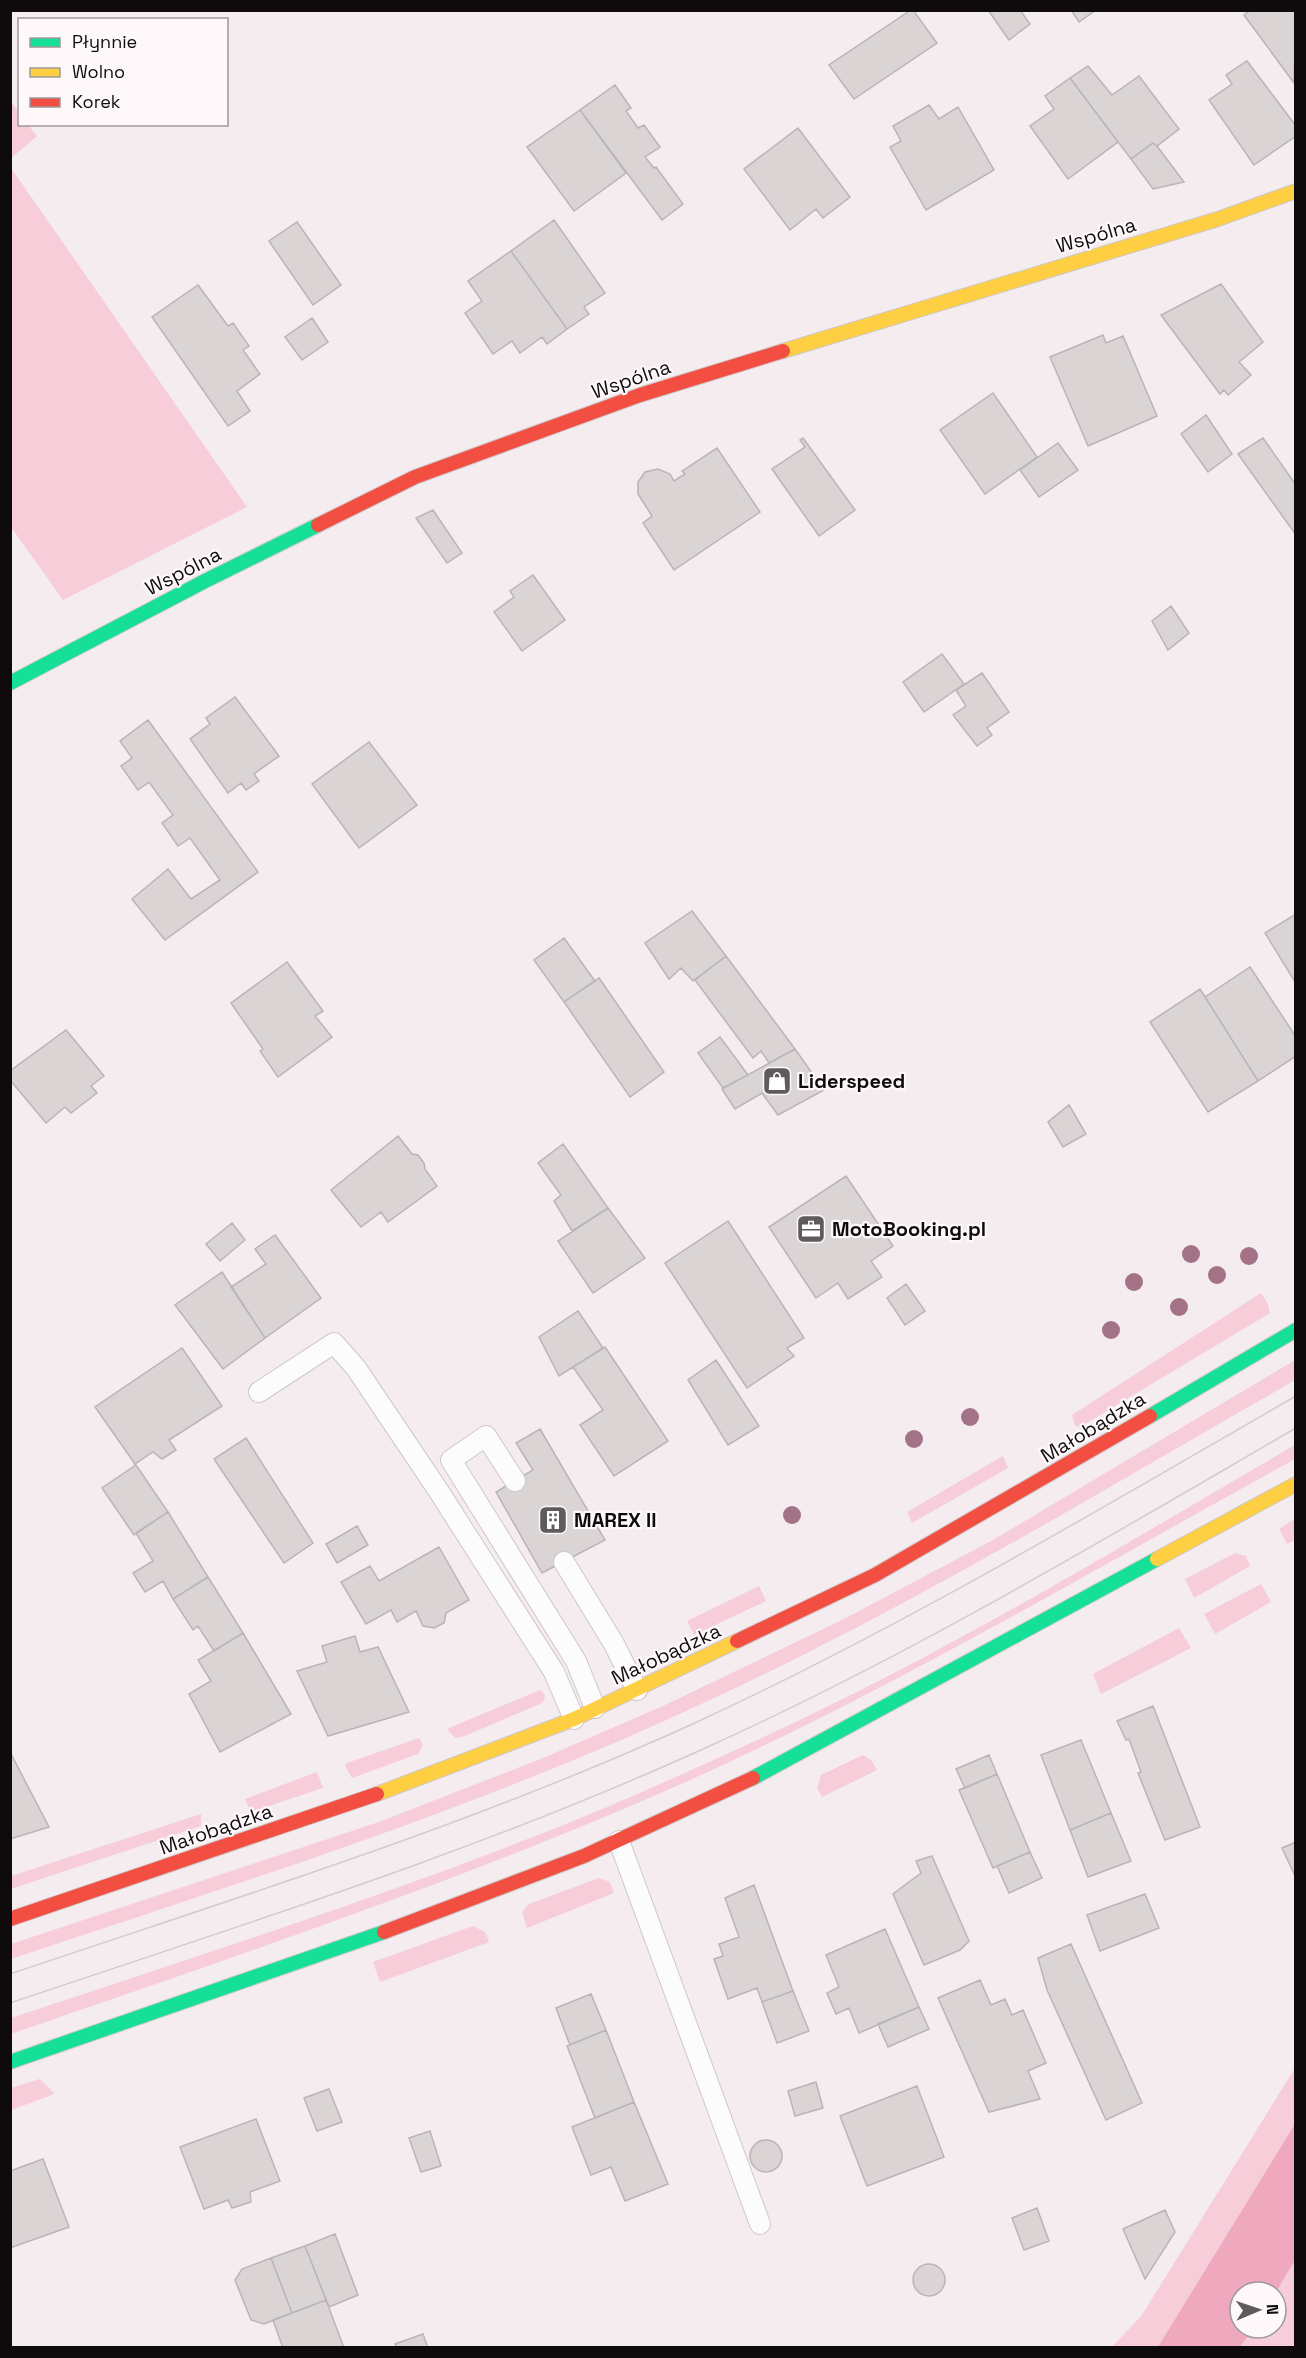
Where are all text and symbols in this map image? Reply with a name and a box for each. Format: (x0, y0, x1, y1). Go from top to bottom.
legend (18, 18, 228, 126)
text: Płynnie (72, 30, 137, 53)
text: Wolno (72, 60, 125, 83)
text: Korek (72, 90, 121, 113)
street label: Wspólna (1053, 211, 1139, 259)
street label: Wspólna (588, 353, 674, 405)
street label: Wspólna (141, 541, 225, 601)
shop icon: Liderspeed (761, 1065, 793, 1097)
place label: Liderspeed (798, 1068, 905, 1094)
office icon: MotoBooking.pl (795, 1213, 827, 1245)
place label: MotoBooking.pl (832, 1216, 986, 1242)
street label: Małobądzka (1036, 1386, 1150, 1468)
building icon: MAREX II (537, 1504, 569, 1536)
place label: MAREX II (574, 1507, 657, 1533)
street label: Małobądzka (607, 1617, 725, 1691)
street label: Małobądzka (156, 1798, 276, 1860)
north arrow (1228, 2280, 1288, 2340)
text: N (1262, 2304, 1283, 2315)

